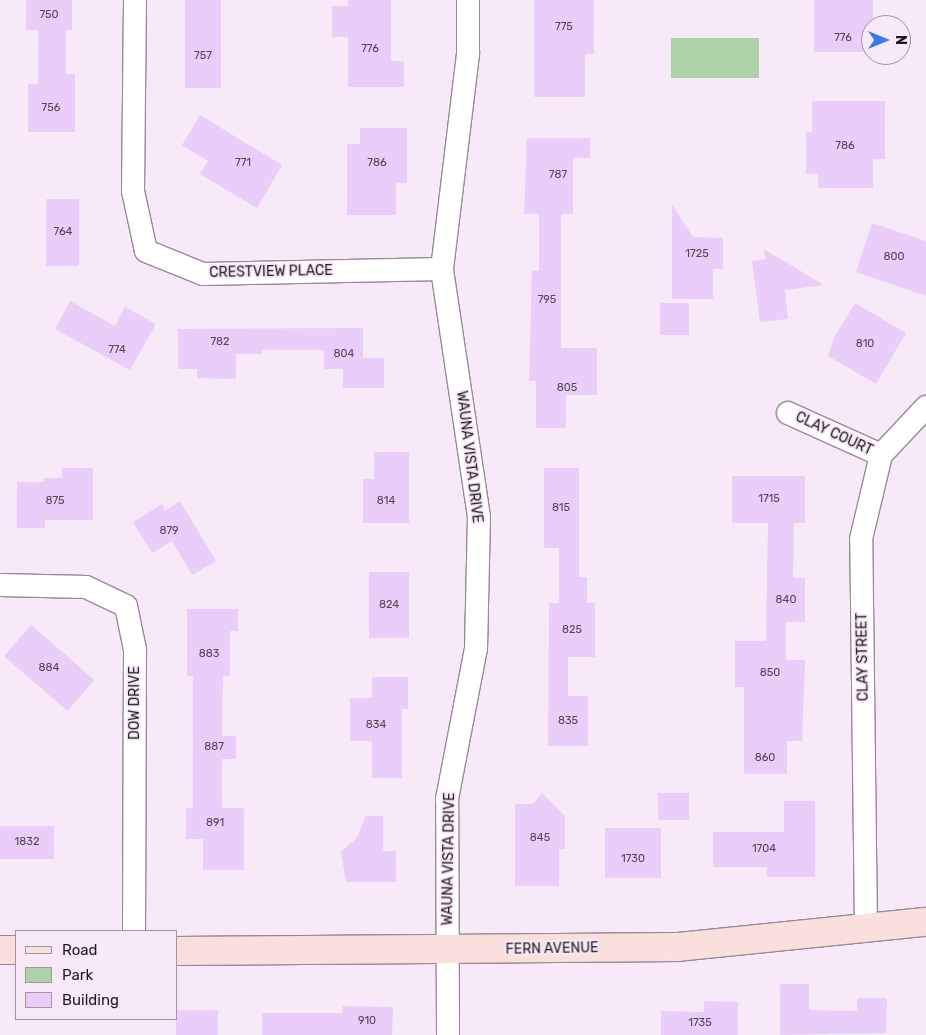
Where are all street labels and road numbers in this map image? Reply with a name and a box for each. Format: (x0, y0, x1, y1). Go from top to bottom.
street label: CRESTVIEW PLACE (209, 263, 333, 281)
street label: WAUNA VISTA DRIVE (452, 389, 486, 525)
street label: CLAY COURT (792, 409, 876, 459)
street label: CLAY STREET (854, 612, 872, 702)
street label: DOW DRIVE (127, 666, 143, 740)
street label: WAUNA VISTA DRIVE (439, 792, 459, 926)
street label: FERN AVENUE (505, 940, 599, 958)

